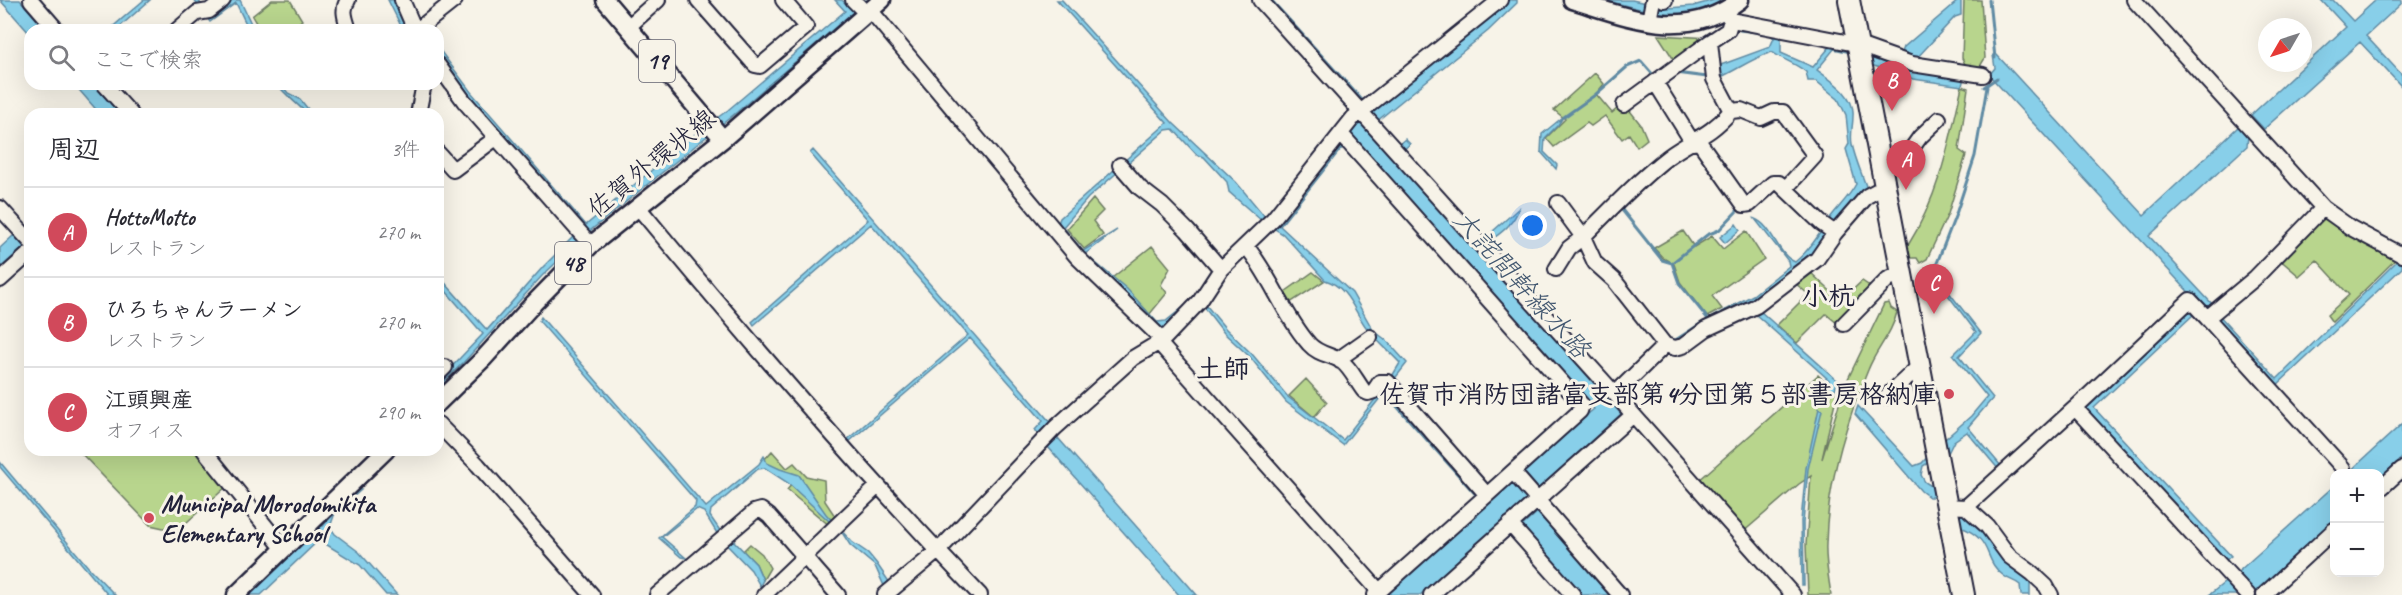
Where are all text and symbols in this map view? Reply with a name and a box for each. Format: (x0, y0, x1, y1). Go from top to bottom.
north arrow (2258, 18, 2312, 72)
search box (24, 24, 444, 90)
road number: 19 (639, 40, 675, 82)
icon: search (45, 41, 78, 74)
text: ここで検索 (93, 46, 203, 74)
pin: B (1872, 62, 1912, 111)
street label: 佐賀外環状線 (580, 101, 722, 225)
text: 周辺 (48, 133, 100, 166)
text: 3件 (391, 137, 420, 162)
pin: A (1886, 140, 1926, 190)
water label: 大詫間幹線水路 (1446, 202, 1599, 367)
text: HottoMotto (105, 204, 195, 232)
your location (1518, 211, 1547, 240)
text: A (62, 220, 73, 245)
text: 270 m (377, 220, 420, 245)
text: レストラン (105, 236, 207, 261)
road number: 48 (555, 242, 591, 284)
pin: C (1914, 264, 1954, 314)
district label: 小杭 (1801, 279, 1855, 313)
text: ひろちゃんラーメン (105, 296, 303, 324)
text: B (62, 310, 73, 335)
text: 270 m (377, 310, 420, 335)
text: レストラン (105, 328, 207, 353)
district label: 土師 (1196, 352, 1250, 386)
place label: 佐賀市消防団諸富支部第4分団第５部書房格納庫 (1379, 378, 1937, 411)
text: 江頭興産 (105, 386, 193, 414)
marker: 佐賀市消防団諸富支部第4分団第５部書房格納庫 (1942, 387, 1956, 401)
text: C (63, 400, 72, 425)
text: 290 m (377, 400, 420, 425)
text: オフィス (105, 418, 185, 443)
map controls (2330, 469, 2384, 577)
button: + (2330, 469, 2384, 523)
place label: Municipal Morodomikita Elementary School (161, 487, 377, 550)
marker: Municipal Morodomikita Elementary School (142, 511, 156, 525)
button: − (2330, 523, 2384, 577)

